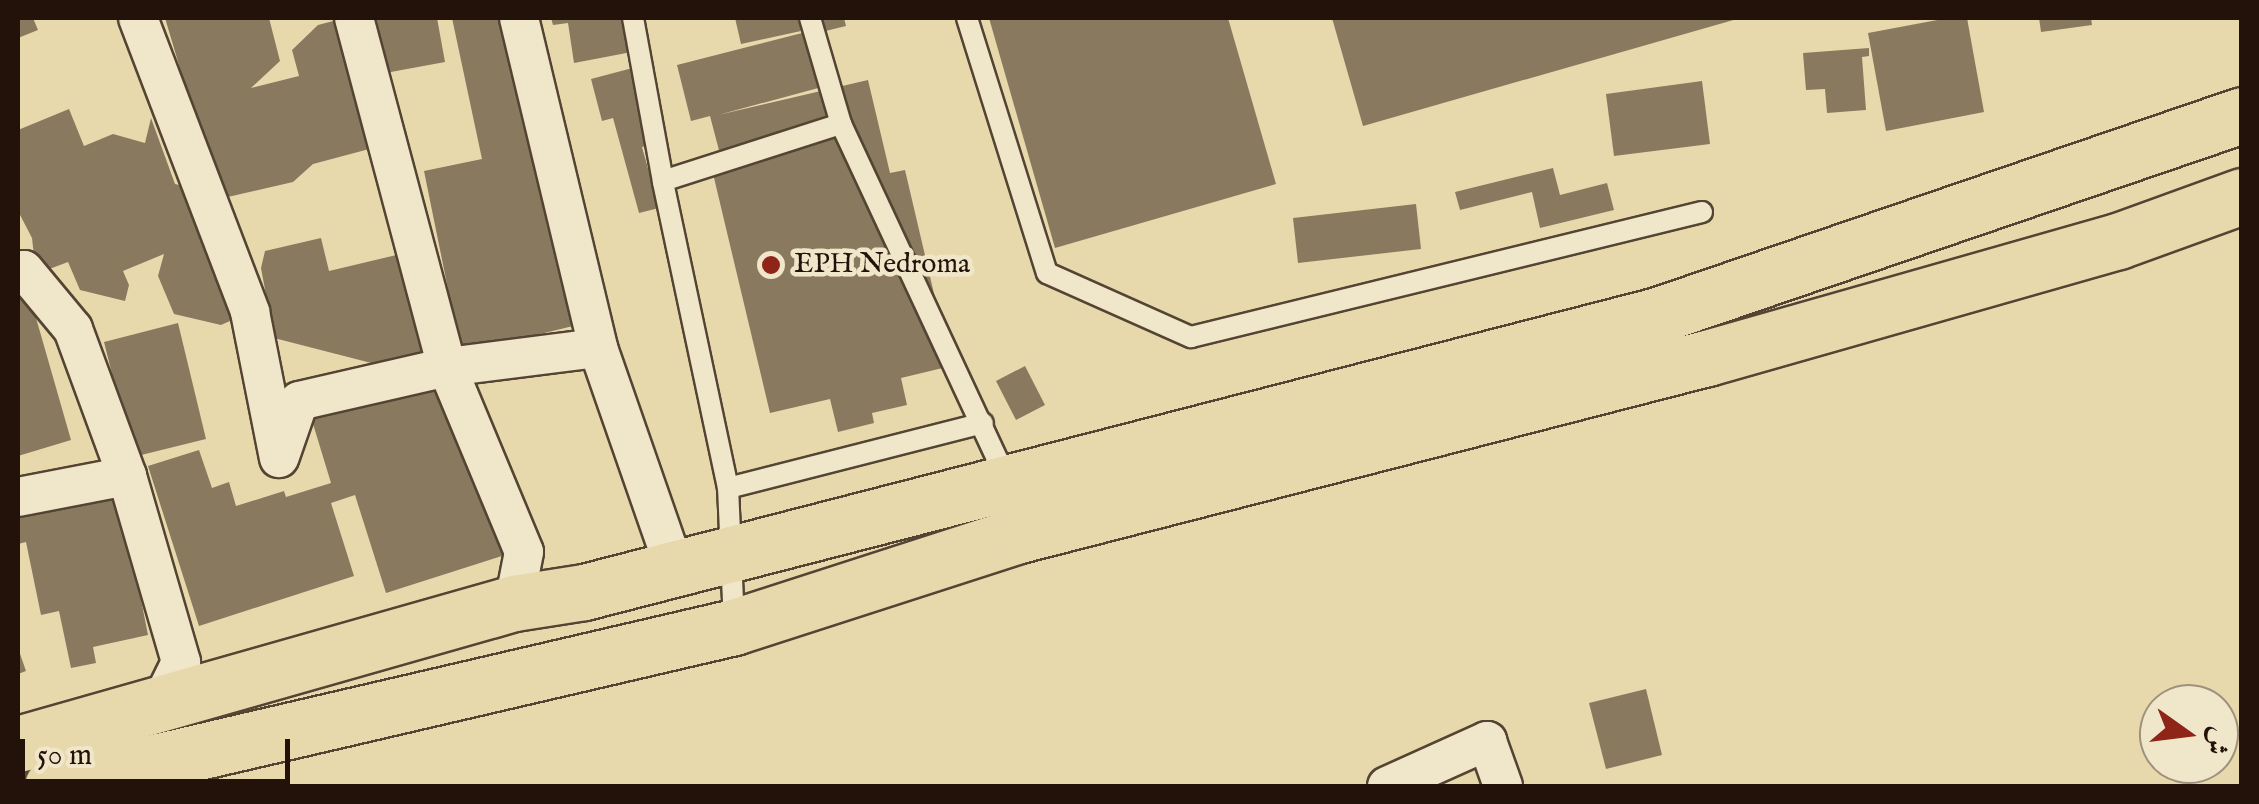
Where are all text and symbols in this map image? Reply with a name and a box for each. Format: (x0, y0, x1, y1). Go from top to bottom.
place label: EPH Nedroma (794, 248, 970, 282)
marker: EPH Nedroma (758, 252, 784, 278)
north arrow (2139, 684, 2239, 784)
scale bar (25, 719, 295, 781)
text: ش (2196, 723, 2237, 759)
text: 50 m (37, 737, 92, 775)

